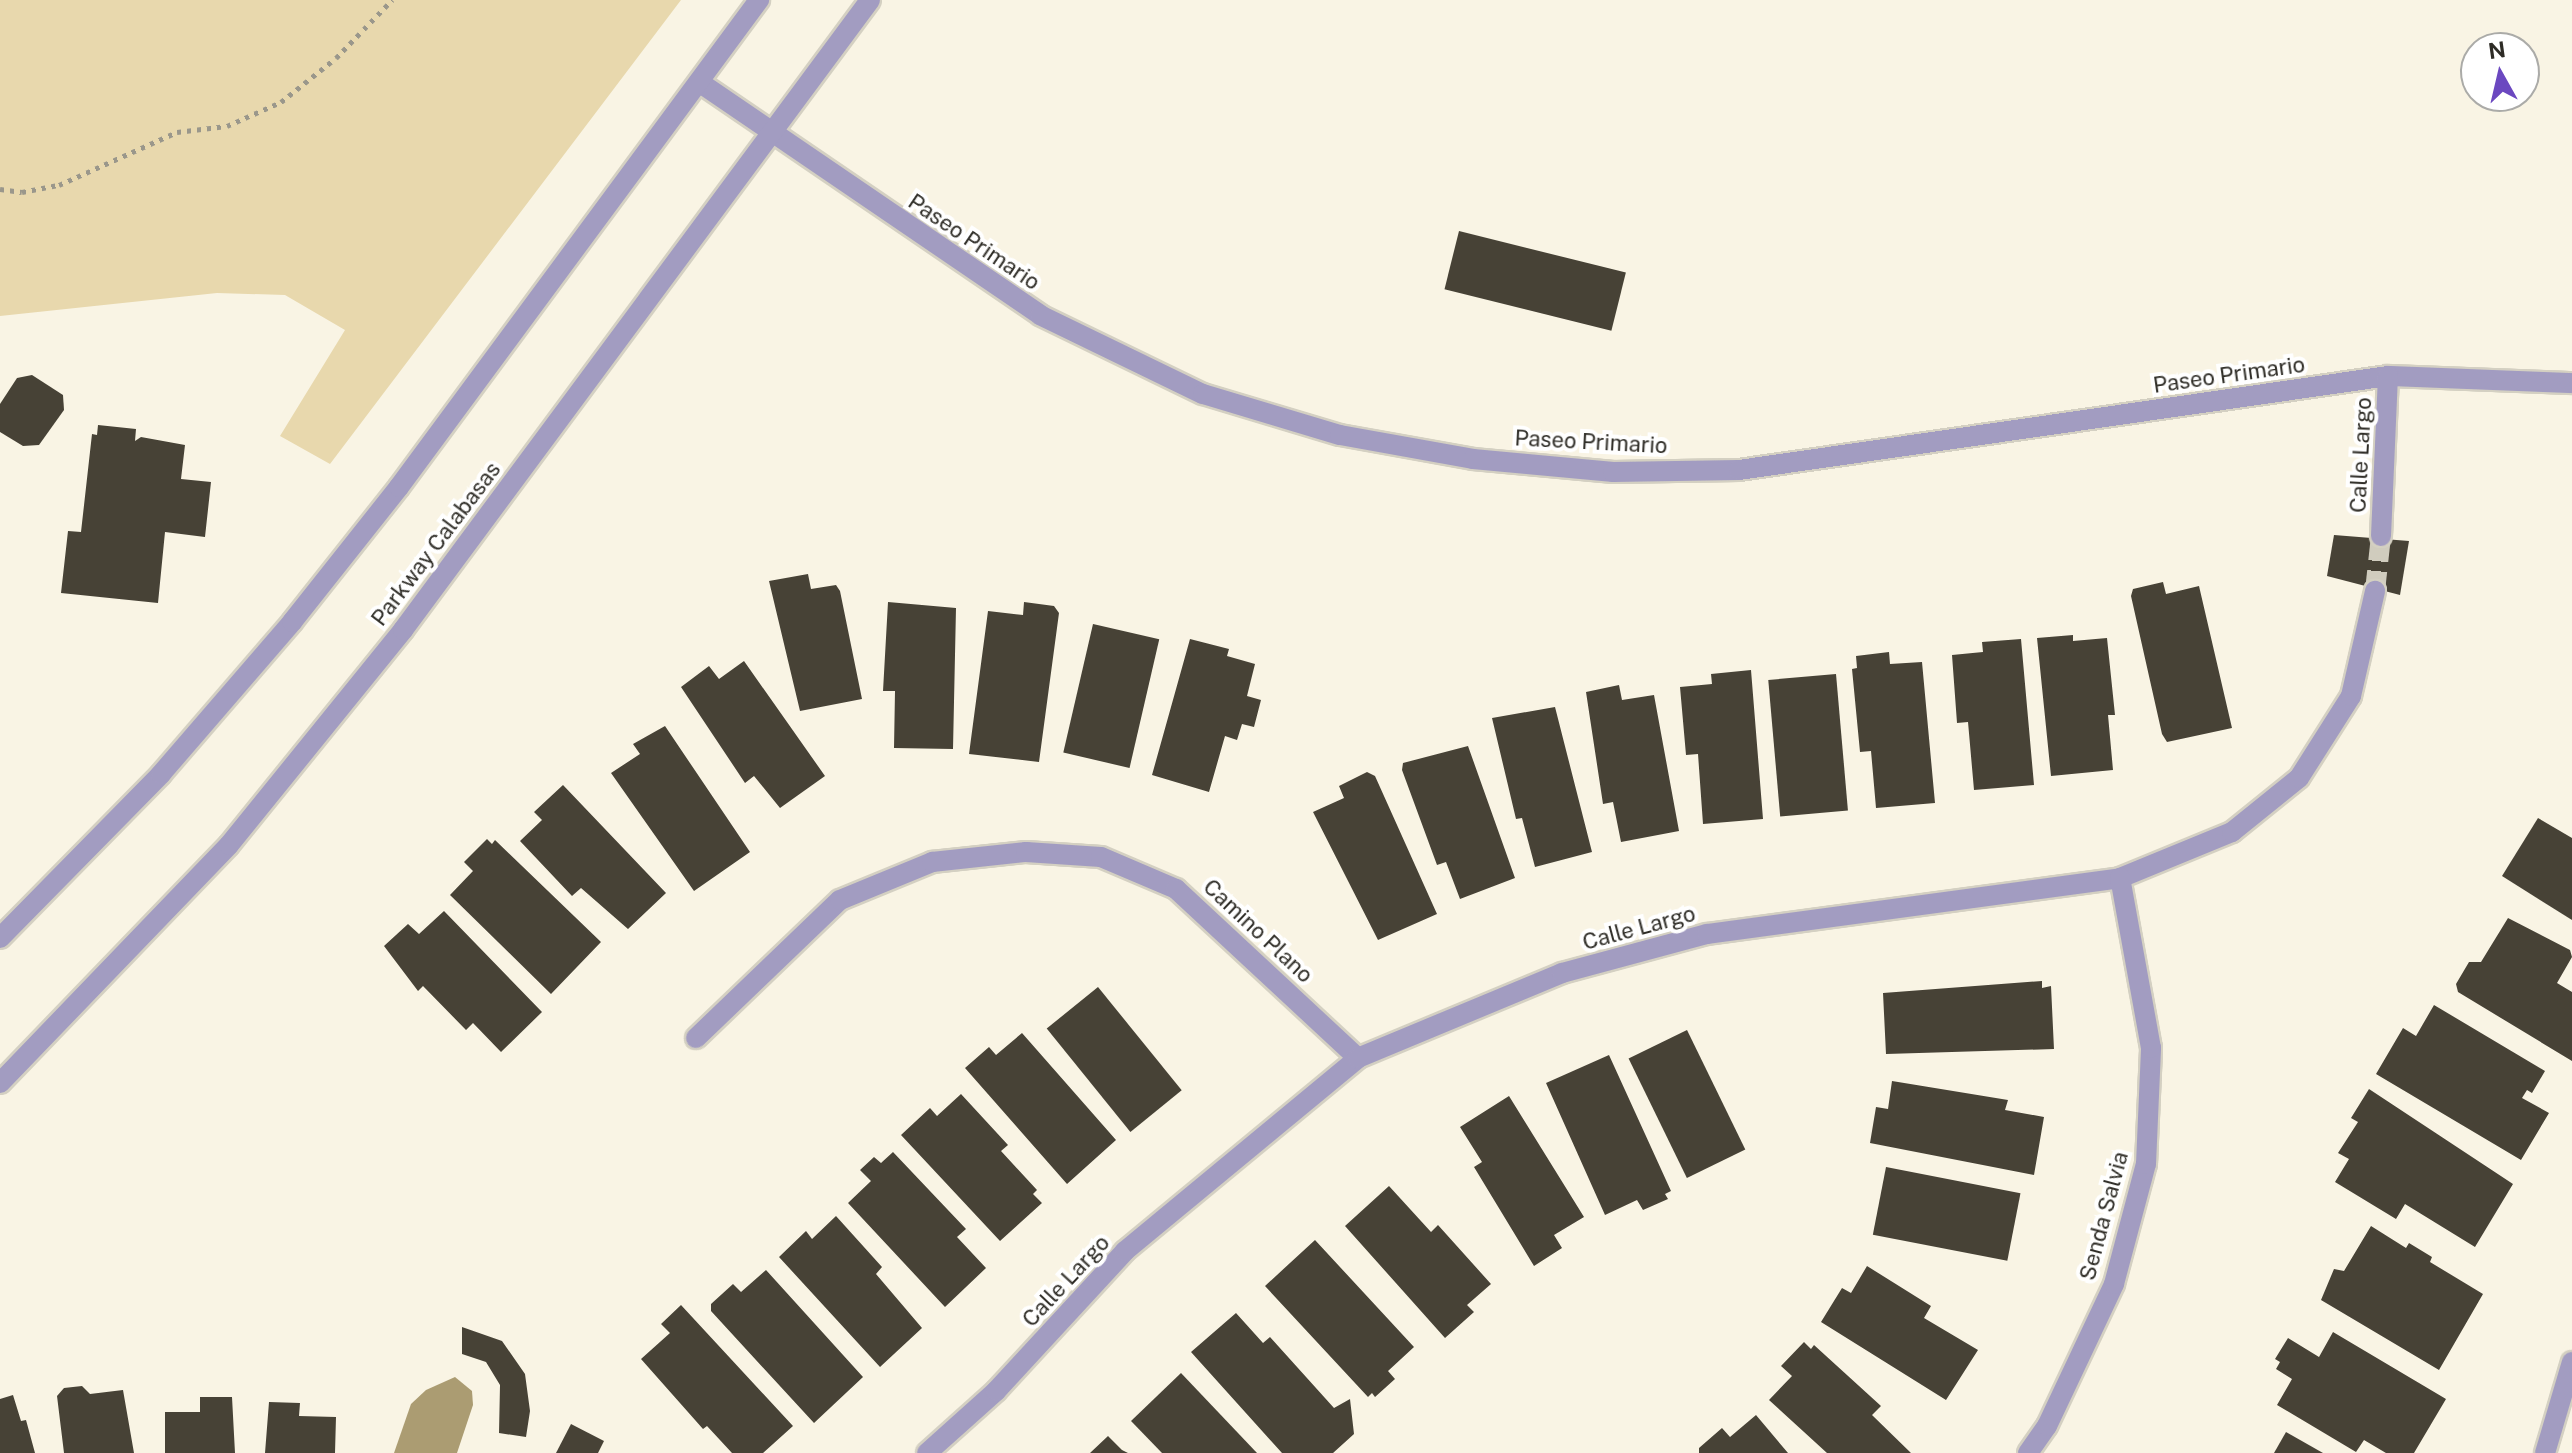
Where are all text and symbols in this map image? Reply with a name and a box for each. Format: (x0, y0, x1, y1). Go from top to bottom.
north arrow (2460, 32, 2540, 112)
text: N (2487, 36, 2507, 64)
street label: Paseo Primario (903, 188, 1045, 296)
street label: Paseo Primario (2151, 351, 2307, 399)
street label: Calle Largo (2345, 396, 2377, 514)
street label: Paseo Primario (1514, 425, 1668, 459)
street label: Parkway Calabasas (366, 457, 506, 631)
street label: Camino Plano (1198, 874, 1318, 988)
street label: Calle Largo (1580, 900, 1698, 956)
street label: Senda Salvia (2074, 1149, 2134, 1283)
street label: Calle Largo (1017, 1230, 1115, 1332)

